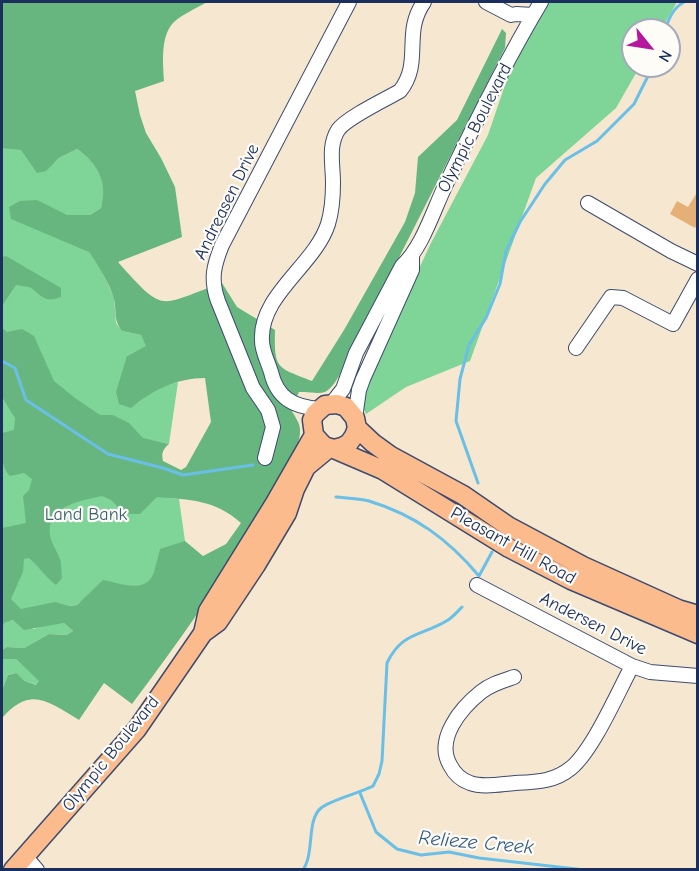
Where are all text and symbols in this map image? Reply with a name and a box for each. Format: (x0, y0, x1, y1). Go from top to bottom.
north arrow (621, 18, 681, 78)
text: N (654, 47, 675, 65)
street label: Olympic Boulevard (433, 60, 517, 196)
street label: Andreasen Drive (190, 141, 264, 263)
street label: Pleasant Hill Road (447, 503, 579, 589)
park label: Land Bank (45, 504, 127, 526)
street label: Andersen Drive (536, 588, 650, 660)
street label: Olympic Boulevard (58, 692, 164, 816)
water label: Relieze Creek (418, 826, 534, 860)

